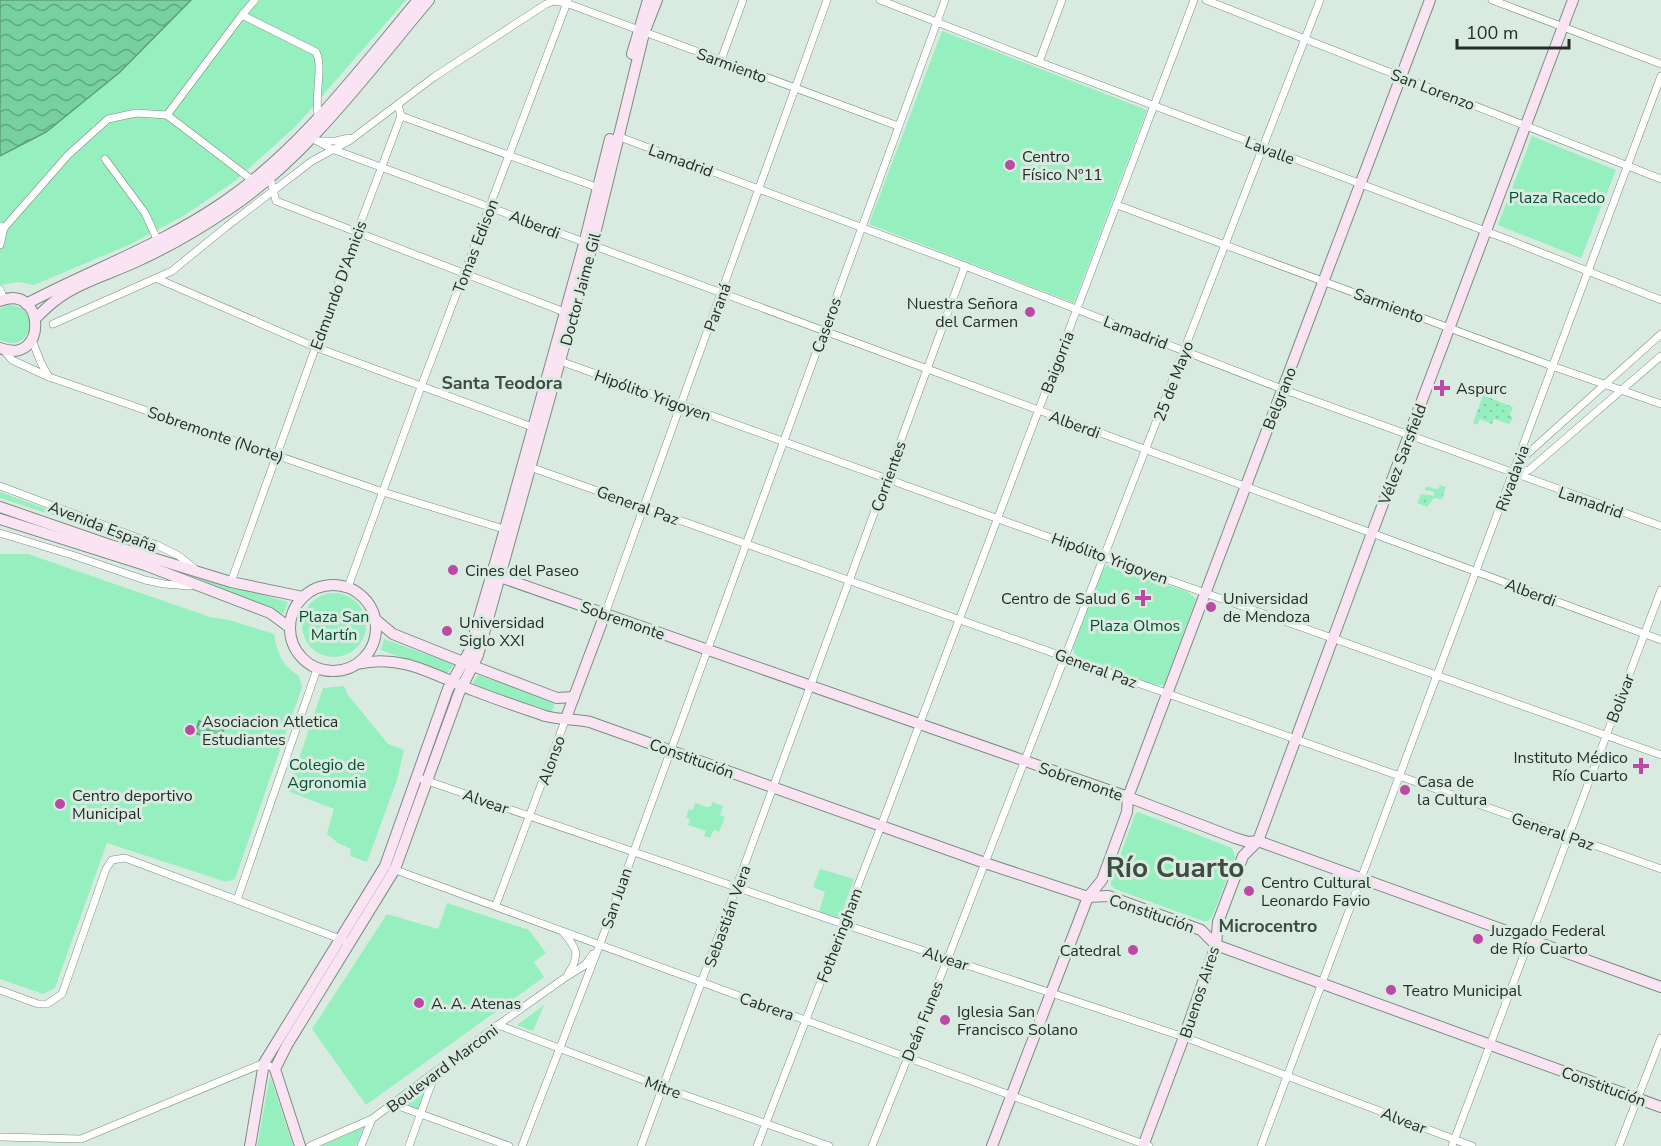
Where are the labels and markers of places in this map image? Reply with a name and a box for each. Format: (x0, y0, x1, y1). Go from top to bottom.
place label: Centro Físico Nº11 (1022, 146, 1103, 186)
marker: Centro Físico Nº11 (1003, 158, 1017, 172)
place label: Nuestra Señora del Carmen (907, 293, 1018, 333)
marker: Nuestra Señora del Carmen (1023, 305, 1037, 319)
place label: Aspurc (1456, 378, 1507, 400)
marker: Aspurc (1433, 379, 1451, 397)
place label: Cines del Paseo (465, 560, 579, 582)
marker: Cines del Paseo (446, 563, 460, 577)
place label: Centro de Salud 6 (1001, 588, 1130, 610)
place label: Universidad de Mendoza (1223, 588, 1310, 628)
marker: Centro de Salud 6 (1134, 589, 1152, 607)
marker: Universidad de Mendoza (1204, 600, 1218, 614)
place label: Universidad Siglo XXI (459, 612, 544, 652)
marker: Universidad Siglo XXI (440, 624, 454, 638)
place label: Asociacion Atletica Estudiantes (202, 711, 338, 751)
marker: Asociacion Atletica Estudiantes (183, 723, 197, 737)
place label: Instituto Médico Río Cuarto (1513, 747, 1628, 787)
marker: Instituto Médico Río Cuarto (1632, 757, 1650, 775)
place label: Casa de la Cultura (1417, 771, 1487, 811)
marker: Casa de la Cultura (1398, 783, 1412, 797)
place label: Centro deportivo Municipal (72, 785, 193, 825)
marker: Centro deportivo Municipal (53, 797, 67, 811)
place label: Centro Cultural Leonardo Favio (1261, 872, 1371, 912)
marker: Centro Cultural Leonardo Favio (1242, 884, 1256, 898)
place label: Juzgado Federal de Río Cuarto (1489, 920, 1606, 960)
marker: Juzgado Federal de Río Cuarto (1471, 932, 1485, 946)
place label: Catedral (1060, 940, 1121, 962)
marker: Catedral (1126, 943, 1140, 957)
place label: Teatro Municipal (1403, 980, 1522, 1002)
marker: Teatro Municipal (1384, 983, 1398, 997)
place label: A. A. Atenas (431, 993, 521, 1015)
marker: A. A. Atenas (412, 996, 426, 1010)
place label: Iglesia San Francisco Solano (957, 1001, 1078, 1041)
marker: Iglesia San Francisco Solano (938, 1013, 952, 1027)

